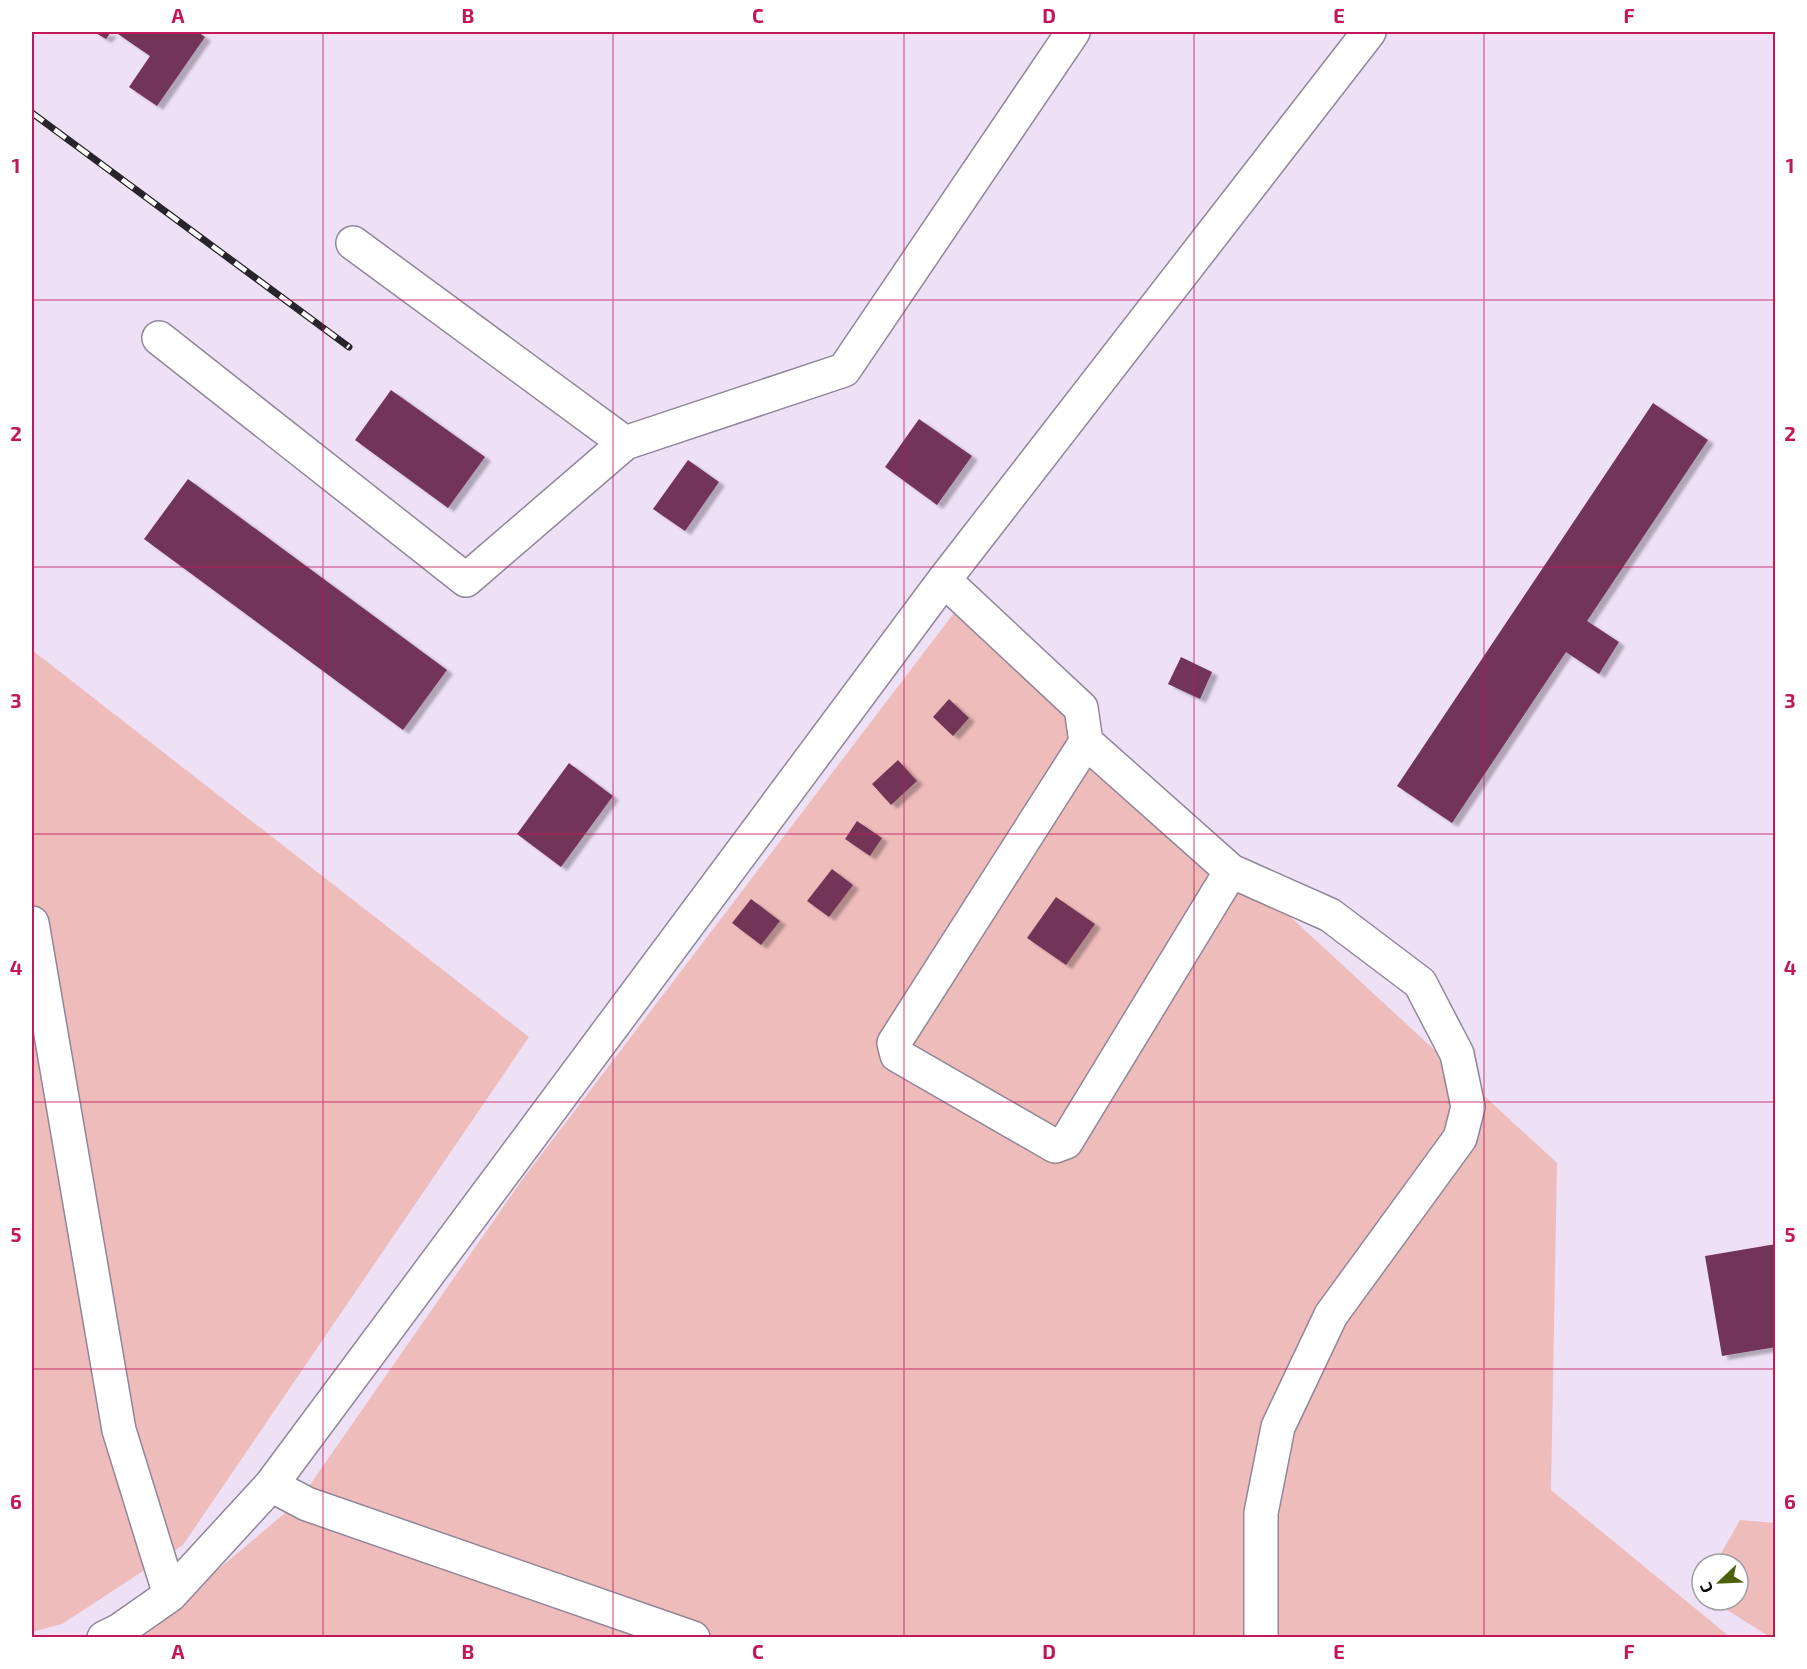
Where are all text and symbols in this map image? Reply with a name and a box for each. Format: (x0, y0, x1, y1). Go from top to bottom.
text: A (171, 3, 185, 27)
text: B (462, 3, 474, 27)
text: C (752, 3, 764, 27)
text: D (1042, 3, 1056, 27)
text: E (1333, 3, 1345, 27)
text: F (1623, 3, 1635, 27)
text: 1 (12, 153, 20, 177)
text: 1 (1786, 153, 1794, 177)
text: 2 (10, 421, 22, 445)
text: 2 (1784, 421, 1796, 445)
text: 3 (10, 688, 22, 712)
text: 3 (1784, 688, 1796, 712)
text: 4 (10, 955, 23, 979)
text: 4 (1784, 955, 1797, 979)
text: 5 (10, 1222, 22, 1246)
text: 5 (1784, 1222, 1796, 1246)
text: 6 (10, 1489, 22, 1513)
text: 6 (1784, 1489, 1796, 1513)
north arrow (1690, 1552, 1750, 1612)
text: С (1695, 1580, 1716, 1596)
text: A (171, 1639, 185, 1663)
text: B (462, 1639, 474, 1663)
text: C (752, 1639, 764, 1663)
text: D (1042, 1639, 1056, 1663)
text: E (1333, 1639, 1345, 1663)
text: F (1623, 1639, 1635, 1663)

